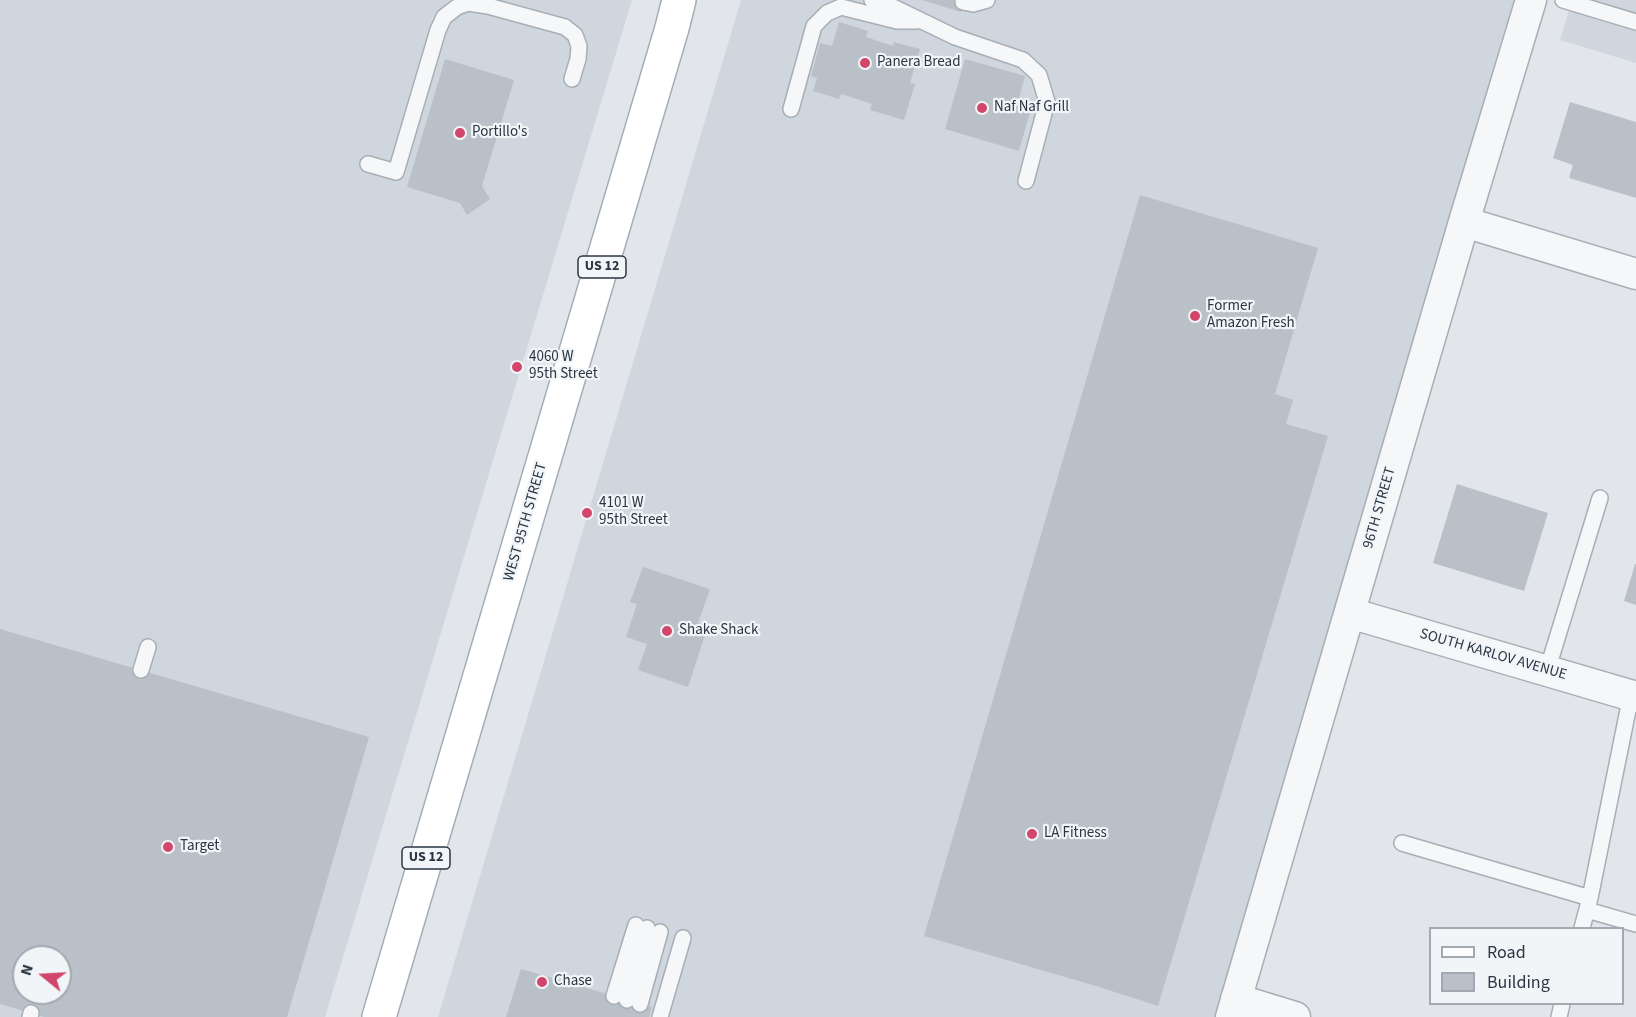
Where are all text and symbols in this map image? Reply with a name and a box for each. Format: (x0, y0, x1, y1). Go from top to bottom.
place label: Panera Bread (877, 54, 960, 72)
marker: Panera Bread (858, 56, 872, 70)
place label: Naf Naf Grill (994, 99, 1069, 117)
marker: Naf Naf Grill (975, 101, 989, 115)
place label: Portillo's (472, 124, 527, 142)
marker: Portillo's (453, 126, 467, 140)
road number: US 12 (578, 256, 626, 278)
place label: Former Amazon Fresh (1207, 298, 1295, 333)
marker: Former Amazon Fresh (1188, 309, 1202, 323)
place label: 4060 W 95th Street (529, 349, 598, 384)
marker: 4060 W 95th Street (510, 360, 524, 374)
street label: WEST 95TH STREET (500, 461, 552, 583)
street label: 96TH STREET (1360, 465, 1400, 551)
place label: 4101 W 95th Street (599, 495, 668, 530)
marker: 4101 W 95th Street (580, 506, 594, 520)
place label: Shake Shack (679, 622, 758, 640)
marker: Shake Shack (660, 624, 674, 638)
street label: SOUTH KARLOV AVENUE (1417, 625, 1569, 685)
place label: LA Fitness (1044, 825, 1107, 843)
marker: LA Fitness (1025, 827, 1039, 841)
place label: Target (180, 838, 219, 856)
marker: Target (161, 840, 175, 854)
road number: US 12 (402, 847, 450, 869)
legend (1429, 927, 1624, 1005)
text: Road (1487, 940, 1526, 965)
north arrow (12, 945, 72, 1005)
text: N (15, 962, 39, 979)
text: Building (1487, 970, 1550, 995)
place label: Chase (554, 973, 592, 991)
marker: Chase (535, 975, 549, 989)

